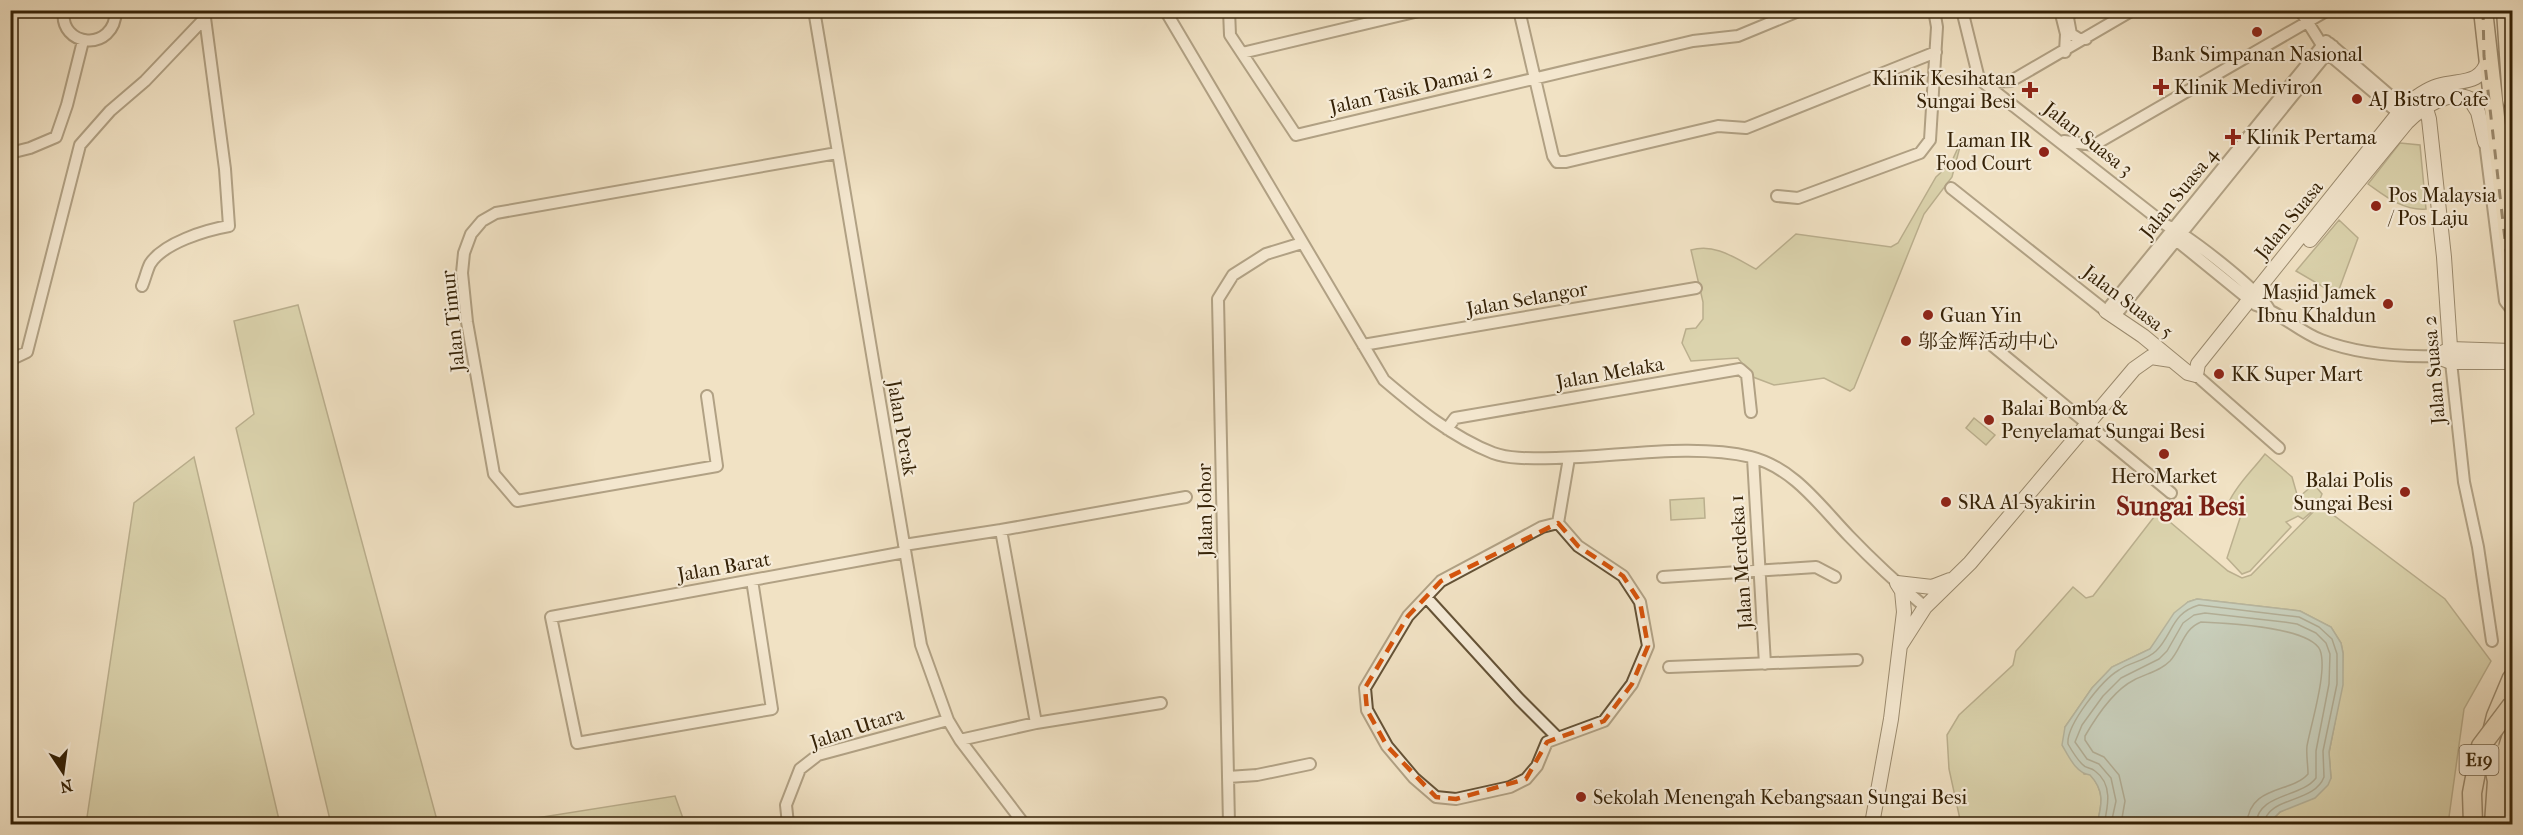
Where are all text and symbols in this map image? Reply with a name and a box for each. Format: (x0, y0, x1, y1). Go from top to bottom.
marker: Bank Simpanan Nasional (2250, 25, 2264, 39)
place label: Bank Simpanan Nasional (2151, 43, 2363, 66)
street label: Jalan Tasik Damai 2 (1325, 59, 1495, 119)
place label: Klinik Kesihatan Sungai Besi (1872, 67, 2016, 113)
place label: Klinik Mediviron (2174, 76, 2323, 99)
marker: Klinik Mediviron (2152, 78, 2170, 96)
marker: Klinik Kesihatan Sungai Besi (2021, 81, 2039, 99)
place label: AJ Bistro Cafe (2368, 88, 2489, 111)
marker: AJ Bistro Cafe (2350, 92, 2364, 106)
street label: Jalan Suasa 3 (2037, 96, 2137, 181)
place label: Klinik Pertama (2246, 126, 2377, 149)
marker: Klinik Pertama (2224, 128, 2242, 146)
place label: Laman IR Food Court (1935, 129, 2033, 175)
street label: Jalan Suasa 4 (2134, 142, 2223, 245)
marker: Laman IR Food Court (2037, 145, 2051, 159)
street label: Jalan Suasa (2249, 175, 2328, 266)
place label: Pos Malaysia / Pos Laju (2387, 184, 2497, 230)
marker: Pos Malaysia / Pos Laju (2369, 199, 2383, 213)
street label: Jalan Suasa 5 (2077, 259, 2178, 344)
street label: Jalan Timur (436, 268, 470, 375)
street label: Jalan Selangor (1463, 277, 1590, 321)
place label: Masjid Jamek Ibnu Khaldun (2257, 281, 2377, 327)
marker: Masjid Jamek Ibnu Khaldun (2381, 297, 2395, 311)
place label: Guan Yin (1940, 304, 2022, 327)
marker: Guan Yin (1921, 308, 1935, 322)
street label: Jalan Suasa 2 (2418, 315, 2450, 427)
place label: 邬金辉活动中心 (1918, 330, 2058, 353)
marker: 邬金辉活动中心 (1899, 334, 1913, 348)
street label: Jalan Melaka (1552, 352, 1666, 394)
place label: KK Super Mart (2231, 363, 2363, 386)
marker: KK Super Mart (2212, 367, 2226, 381)
street label: Jalan Perak (882, 376, 922, 478)
place label: Balai Bomba & Penyelamat Sungai Besi (2001, 397, 2205, 443)
marker: Balai Bomba & Penyelamat Sungai Besi (1982, 413, 1996, 427)
marker: HeroMarket (2157, 447, 2171, 461)
street label: Jalan Johor (1193, 462, 1217, 559)
place label: HeroMarket (2111, 465, 2217, 488)
place label: Balai Polis Sungai Besi (2293, 469, 2393, 515)
marker: Balai Polis Sungai Besi (2398, 485, 2412, 499)
place label: SRA Al-Syakirin (1958, 491, 2096, 514)
district label: Sungai Besi (2116, 491, 2246, 522)
street label: Jalan Merdeka 1 (1725, 494, 1757, 632)
marker: SRA Al-Syakirin (1939, 495, 1953, 509)
street label: Jalan Barat (674, 547, 772, 587)
street label: Jalan Utara (806, 702, 907, 754)
north arrow (33, 742, 93, 802)
road number: E19 (2460, 745, 2498, 775)
text: N (57, 776, 74, 797)
place label: Sekolah Menengah Kebangsaan Sungai Besi (1593, 786, 1967, 809)
marker: Sekolah Menengah Kebangsaan Sungai Besi (1574, 790, 1588, 804)

